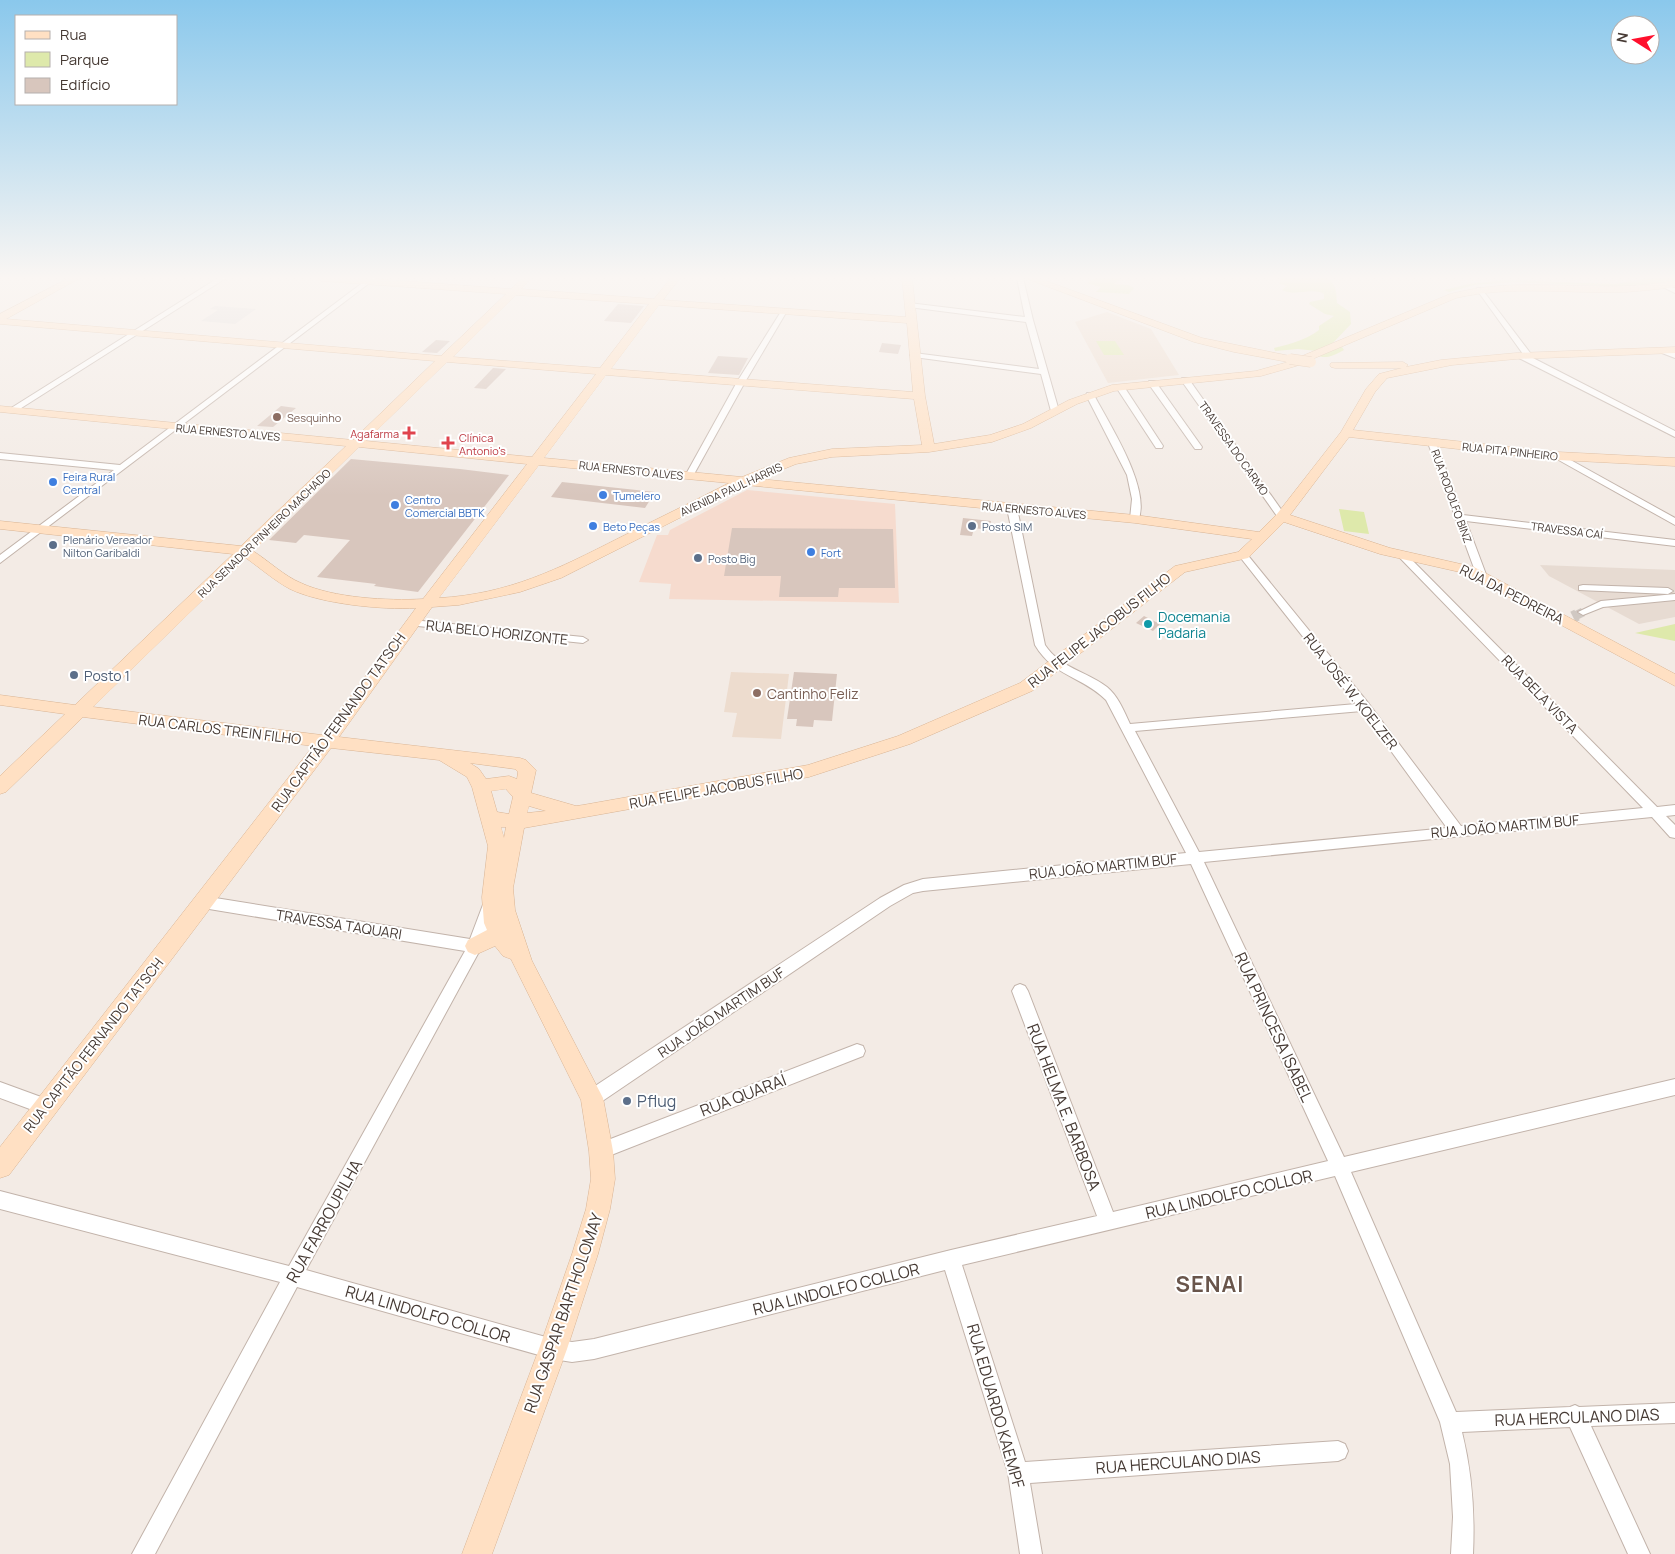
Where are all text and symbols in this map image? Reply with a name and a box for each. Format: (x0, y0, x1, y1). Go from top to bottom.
legend (15, 15, 178, 105)
north arrow (1610, 15, 1660, 65)
text: Rua (60, 24, 87, 45)
text: N (1611, 31, 1632, 44)
text: Parque (60, 49, 109, 70)
text: Edifício (60, 74, 111, 95)
street label: TRAVESSA DO CARMO (1196, 398, 1272, 498)
place label: Sesquinho (287, 410, 342, 425)
marker: Sesquinho (271, 411, 283, 423)
street label: RUA ERNESTO ALVES (175, 420, 281, 444)
place label: Agafarma (350, 426, 399, 441)
marker: Agafarma (403, 427, 415, 439)
place label: Clínica Antonio's (459, 430, 506, 458)
marker: Clínica Antonio's (441, 436, 455, 450)
street label: RUA PITA PINHEIRO (1461, 439, 1559, 463)
street label: RUA RODOLFO BINZ (1428, 447, 1476, 545)
street label: RUA ERNESTO ALVES (578, 457, 684, 483)
street label: AVENIDA PAUL HARRIS (677, 459, 785, 519)
street label: RUA SENADOR PINHEIRO MACHADO (194, 465, 334, 601)
place label: Feira Rural Central (63, 469, 115, 497)
marker: Feira Rural Central (47, 476, 59, 488)
place label: Tumelero (613, 488, 661, 503)
marker: Tumelero (597, 489, 609, 501)
place label: Centro Comercial BBTK (405, 492, 485, 520)
street label: RUA ERNESTO ALVES (981, 498, 1087, 522)
marker: Centro Comercial BBTK (389, 499, 401, 511)
street label: TRAVESSA CAÍ (1530, 518, 1604, 542)
place label: Beto Peças (603, 519, 660, 534)
place label: Posto SIM (982, 519, 1032, 534)
marker: Beto Peças (587, 520, 599, 532)
marker: Posto SIM (966, 520, 978, 532)
place label: Plenário Vereador Nilton Garibaldi (63, 532, 152, 560)
marker: Plenário Vereador Nilton Garibaldi (47, 539, 59, 551)
place label: Fort (821, 545, 841, 560)
marker: Fort (805, 546, 817, 558)
place label: Posto Big (708, 551, 756, 566)
marker: Posto Big (692, 552, 704, 564)
street label: RUA DA PEDREIRA (1457, 560, 1567, 628)
street label: RUA FELIPE JACOBUS FILHO (1024, 568, 1174, 692)
place label: Docemania Padaria (1158, 607, 1230, 642)
street label: RUA BELO HORIZONTE (425, 615, 569, 649)
marker: Docemania Padaria (1142, 618, 1154, 630)
street label: RUA CAPITÃO FERNANDO TATSCH (267, 629, 409, 815)
street label: RUA JOSÉ W. KOELZER (1299, 629, 1403, 753)
street label: RUA BELA VISTA (1498, 651, 1583, 738)
place label: Posto 1 (84, 666, 130, 685)
marker: Posto 1 (68, 669, 80, 681)
place label: Cantinho Feliz (767, 684, 859, 703)
marker: Cantinho Feliz (751, 687, 763, 699)
street label: RUA CARLOS TREIN FILHO (138, 710, 302, 748)
street label: RUA FELIPE JACOBUS FILHO (628, 763, 804, 813)
street label: RUA JOÃO MARTIM BUF (1430, 810, 1580, 842)
street label: RUA JOÃO MARTIM BUF (1028, 849, 1178, 883)
street label: TRAVESSA TAQUARI (275, 905, 403, 943)
street label: RUA PRINCESA ISABEL (1230, 949, 1318, 1105)
street label: RUA CAPITÃO FERNANDO TATSCH (19, 954, 167, 1136)
street label: RUA JOÃO MARTIM BUF (654, 962, 788, 1062)
street label: RUA HELMA E. BARBOSA (1022, 1020, 1106, 1194)
street label: RUA QUARAÍ (697, 1068, 789, 1122)
place label: Pflug (637, 1090, 676, 1112)
marker: Pflug (621, 1095, 633, 1107)
street label: RUA FARROUPILHA (281, 1155, 367, 1287)
street label: RUA LINDOLFO COLLOR (1143, 1164, 1315, 1224)
street label: RUA GASPAR BARTHOLOMAY (518, 1210, 608, 1416)
street label: RUA LINDOLFO COLLOR (750, 1258, 922, 1320)
district label: SENAI (1175, 1269, 1245, 1299)
street label: RUA LINDOLFO COLLOR (343, 1280, 513, 1348)
street label: RUA EDUARDO KAEMPF (962, 1321, 1030, 1491)
street label: RUA HERCULANO DIAS (1494, 1403, 1660, 1431)
street label: RUA HERCULANO DIAS (1095, 1445, 1261, 1479)

